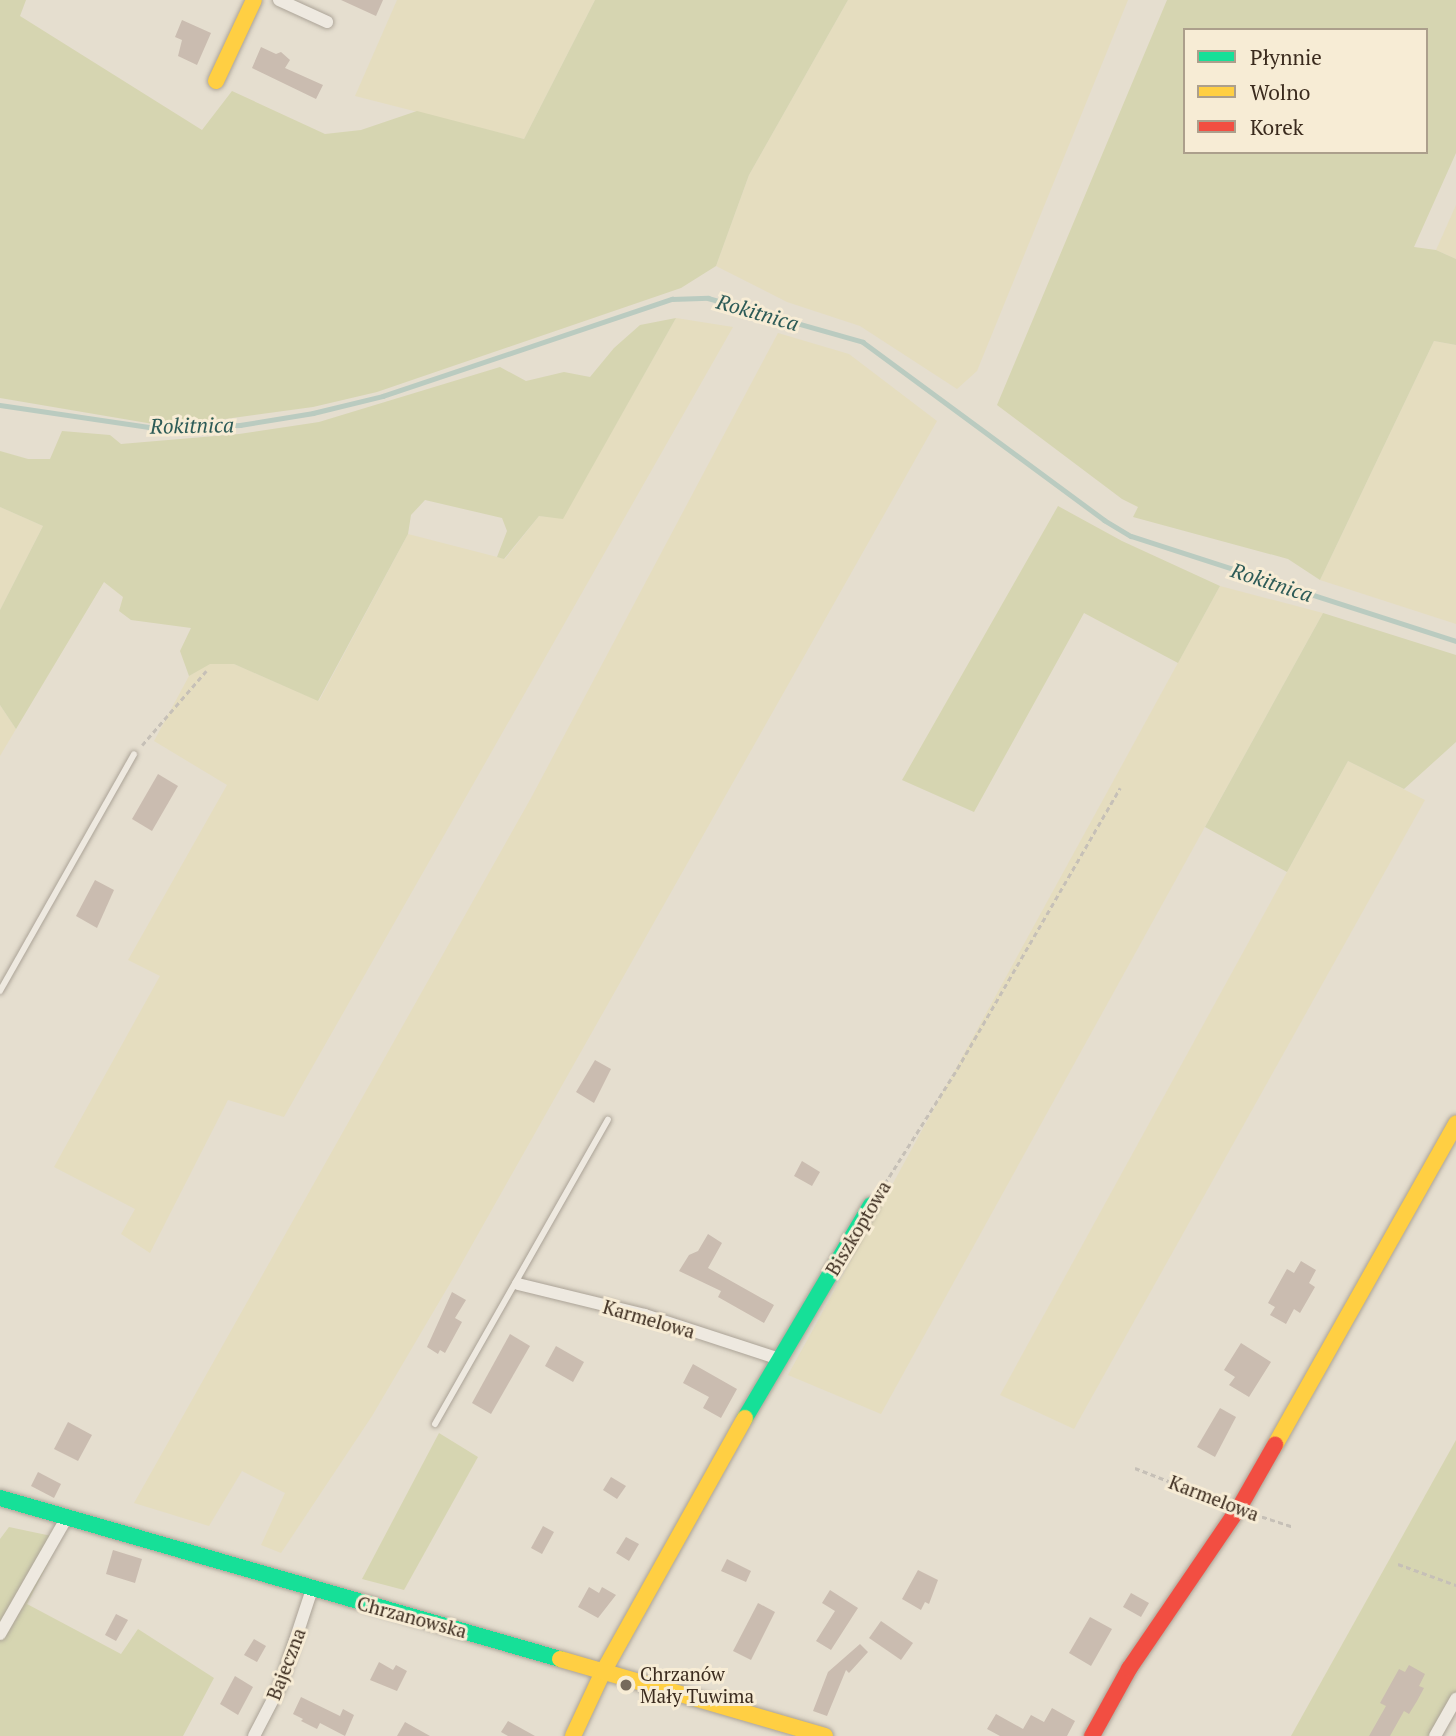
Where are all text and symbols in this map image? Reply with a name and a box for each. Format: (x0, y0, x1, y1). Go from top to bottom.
legend (1183, 28, 1428, 154)
text: Płynnie (1250, 43, 1322, 71)
text: Wolno (1250, 78, 1310, 106)
text: Korek (1250, 113, 1304, 141)
water label: Rokitnica (714, 288, 802, 336)
water label: Rokitnica (150, 412, 234, 438)
water label: Rokitnica (1228, 557, 1316, 607)
street label: Biszkoptowa (821, 1177, 895, 1279)
street label: Karmelowa (600, 1295, 698, 1343)
street label: Karmelowa (1166, 1470, 1262, 1526)
street label: Chrzanowska (355, 1591, 469, 1643)
street label: Bajeczna (262, 1625, 310, 1703)
place label: Chrzanów Mały Tuwima (640, 1663, 754, 1707)
marker: Chrzanów Mały Tuwima (618, 1677, 634, 1693)

